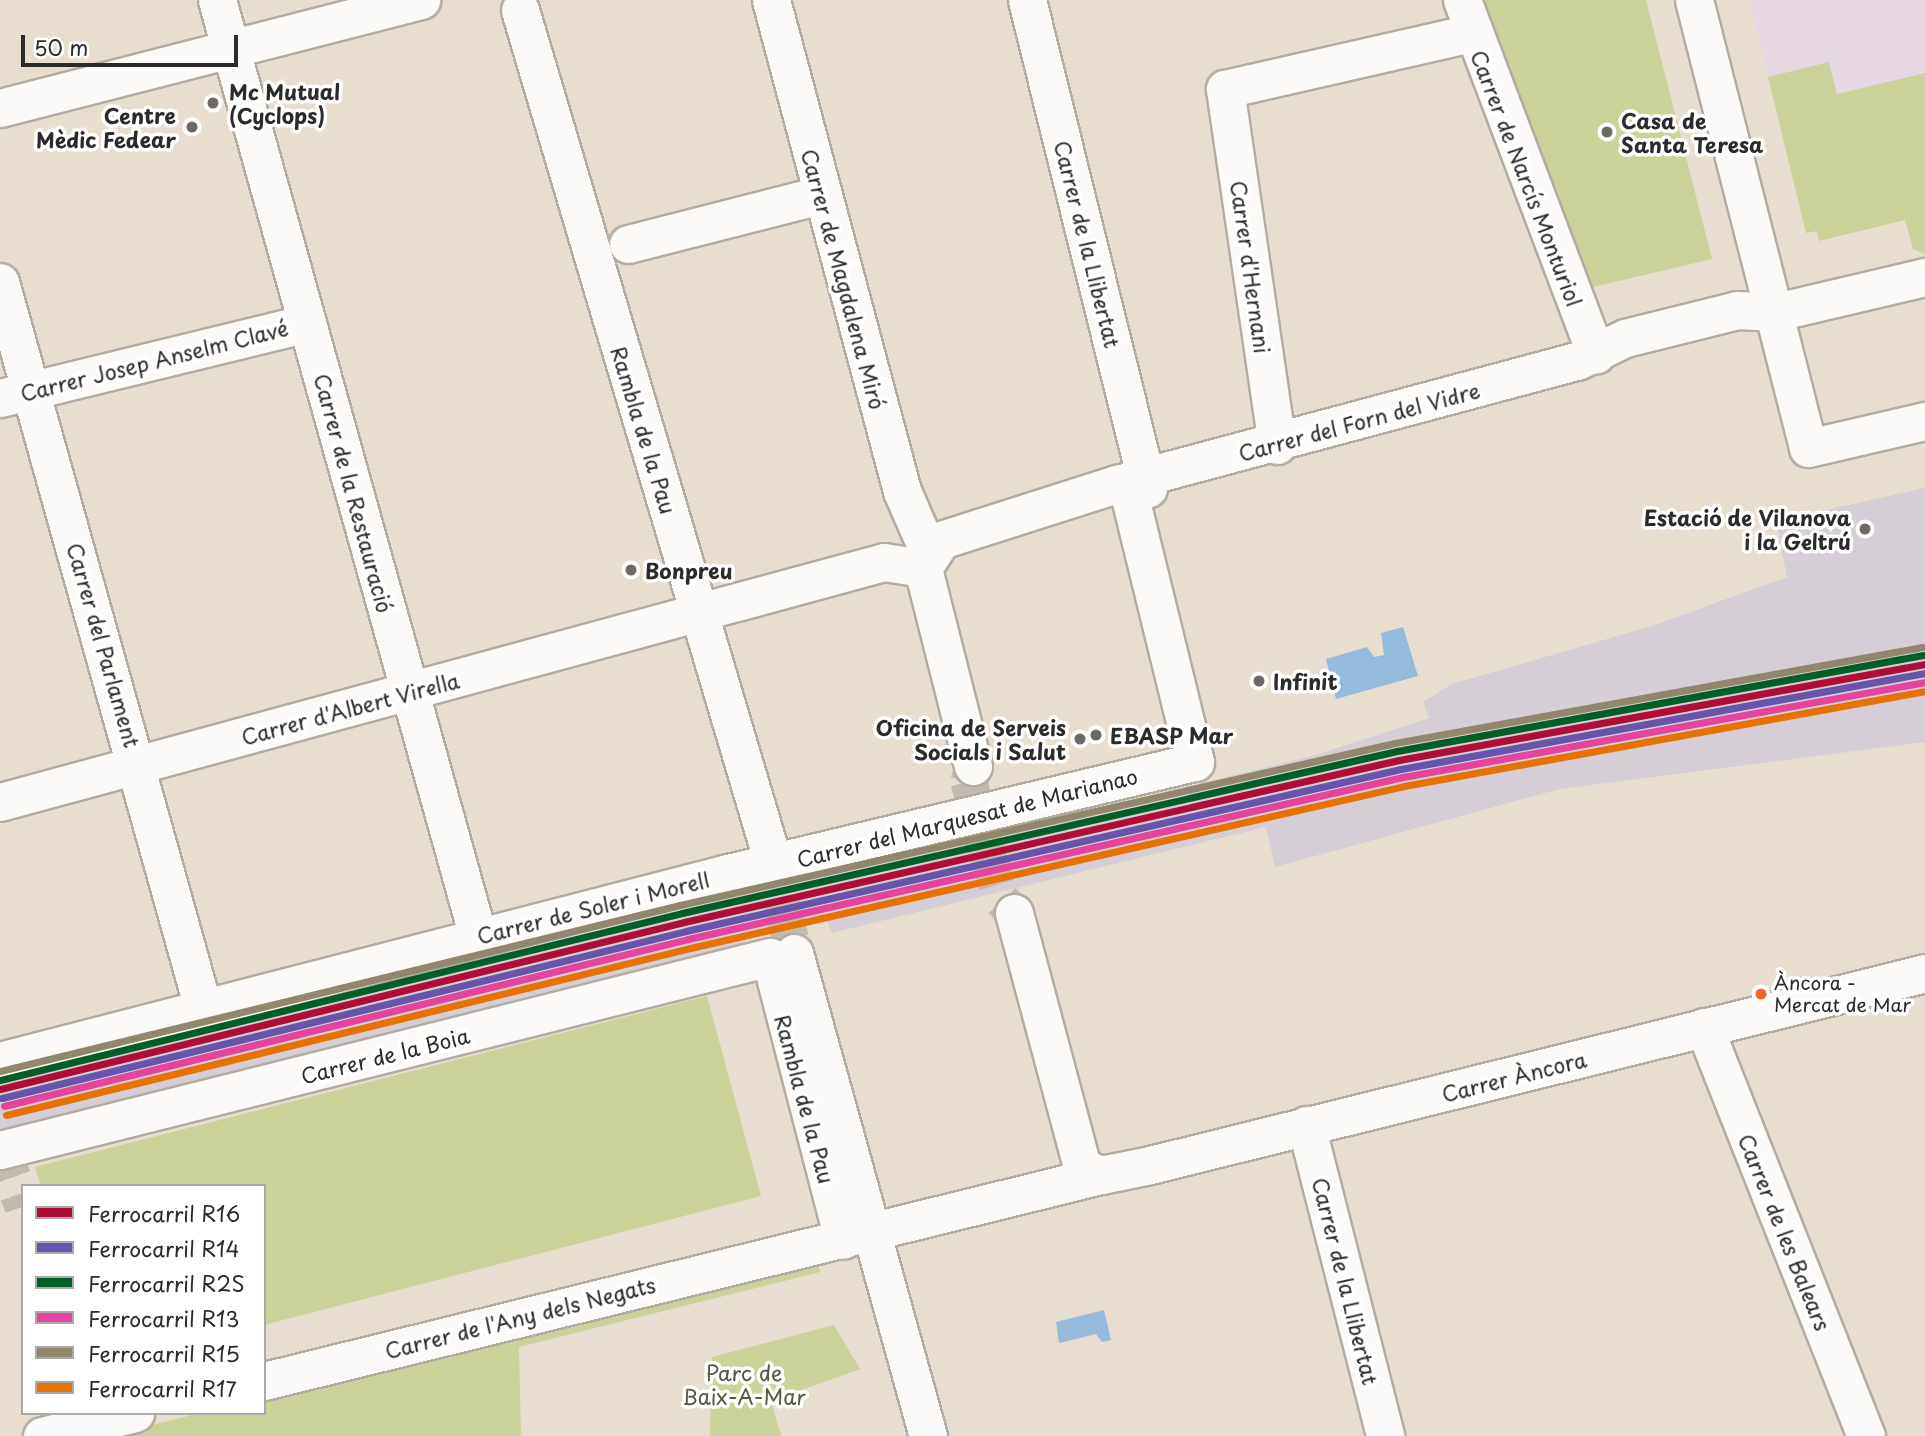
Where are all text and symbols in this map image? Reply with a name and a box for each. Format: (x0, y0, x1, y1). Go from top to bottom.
scale bar (24, 21, 242, 65)
text: 50 m (34, 31, 88, 63)
street label: Carrer de Narcís Monturiol (1466, 44, 1588, 312)
place label: Mc Mutual (Cyclops) (229, 78, 342, 128)
marker: Mc Mutual (Cyclops) (203, 93, 223, 113)
place label: Centre Mèdic Fedear (36, 102, 176, 152)
place label: Casa de Santa Teresa (1621, 107, 1762, 157)
marker: Centre Mèdic Fedear (182, 117, 202, 137)
marker: Casa de Santa Teresa (1599, 124, 1615, 140)
street label: Carrer de la Llibertat (1050, 136, 1126, 352)
street label: Carrer de Magdalena Miró (797, 146, 891, 412)
street label: Carrer d'Hernani (1226, 179, 1276, 355)
street label: Carrer Josep Anselm Clavé (17, 314, 291, 406)
street label: Rambla de la Pau (606, 342, 682, 518)
street label: Carrer de la Restauració (310, 369, 398, 617)
street label: Carrer del Forn del Vidre (1234, 376, 1484, 466)
place label: Estació de Vilanova i la Geltrú (1643, 504, 1851, 554)
marker: Estació de Vilanova i la Geltrú (1857, 521, 1873, 537)
street label: Carrer del Parlament (62, 538, 146, 752)
place label: Bonpreu (645, 557, 733, 583)
marker: Bonpreu (623, 562, 639, 578)
street label: Carrer d'Albert Virella (237, 667, 463, 749)
place label: Infinit (1273, 668, 1338, 694)
marker: Infinit (1251, 673, 1267, 689)
place label: Oficina de Serveis Socials i Salut (875, 714, 1066, 764)
place label: EBASP Mar (1110, 722, 1234, 748)
marker: EBASP Mar (1088, 727, 1104, 743)
marker: Oficina de Serveis Socials i Salut (1072, 731, 1088, 747)
street label: Carrer del Marquesat de Marianao (793, 762, 1141, 872)
street label: Carrer de Soler i Morell (473, 866, 713, 948)
place label: Àncora - Mercat de Mar (1774, 972, 1912, 1016)
marker: Àncora - Mercat de Mar (1754, 987, 1768, 1001)
street label: Rambla de la Pau (770, 1011, 840, 1187)
street label: Carrer de la Boia (297, 1022, 473, 1088)
street label: Carrer Àncora (1439, 1046, 1589, 1106)
street label: Carrer de les Balears (1733, 1128, 1837, 1336)
street label: Carrer de la Llibertat (1308, 1173, 1384, 1389)
legend (21, 1184, 266, 1415)
text: Ferrocarril R16 (88, 1197, 240, 1229)
text: Ferrocarril R14 (88, 1232, 239, 1264)
text: Ferrocarril R2S (88, 1267, 245, 1299)
street label: Carrer de l'Any dels Negats (382, 1271, 658, 1363)
text: Ferrocarril R13 (88, 1302, 239, 1334)
text: Ferrocarril R15 (88, 1337, 240, 1369)
park label: Parc de Baix-A-Mar (682, 1359, 806, 1409)
text: Ferrocarril R17 (88, 1372, 237, 1404)

